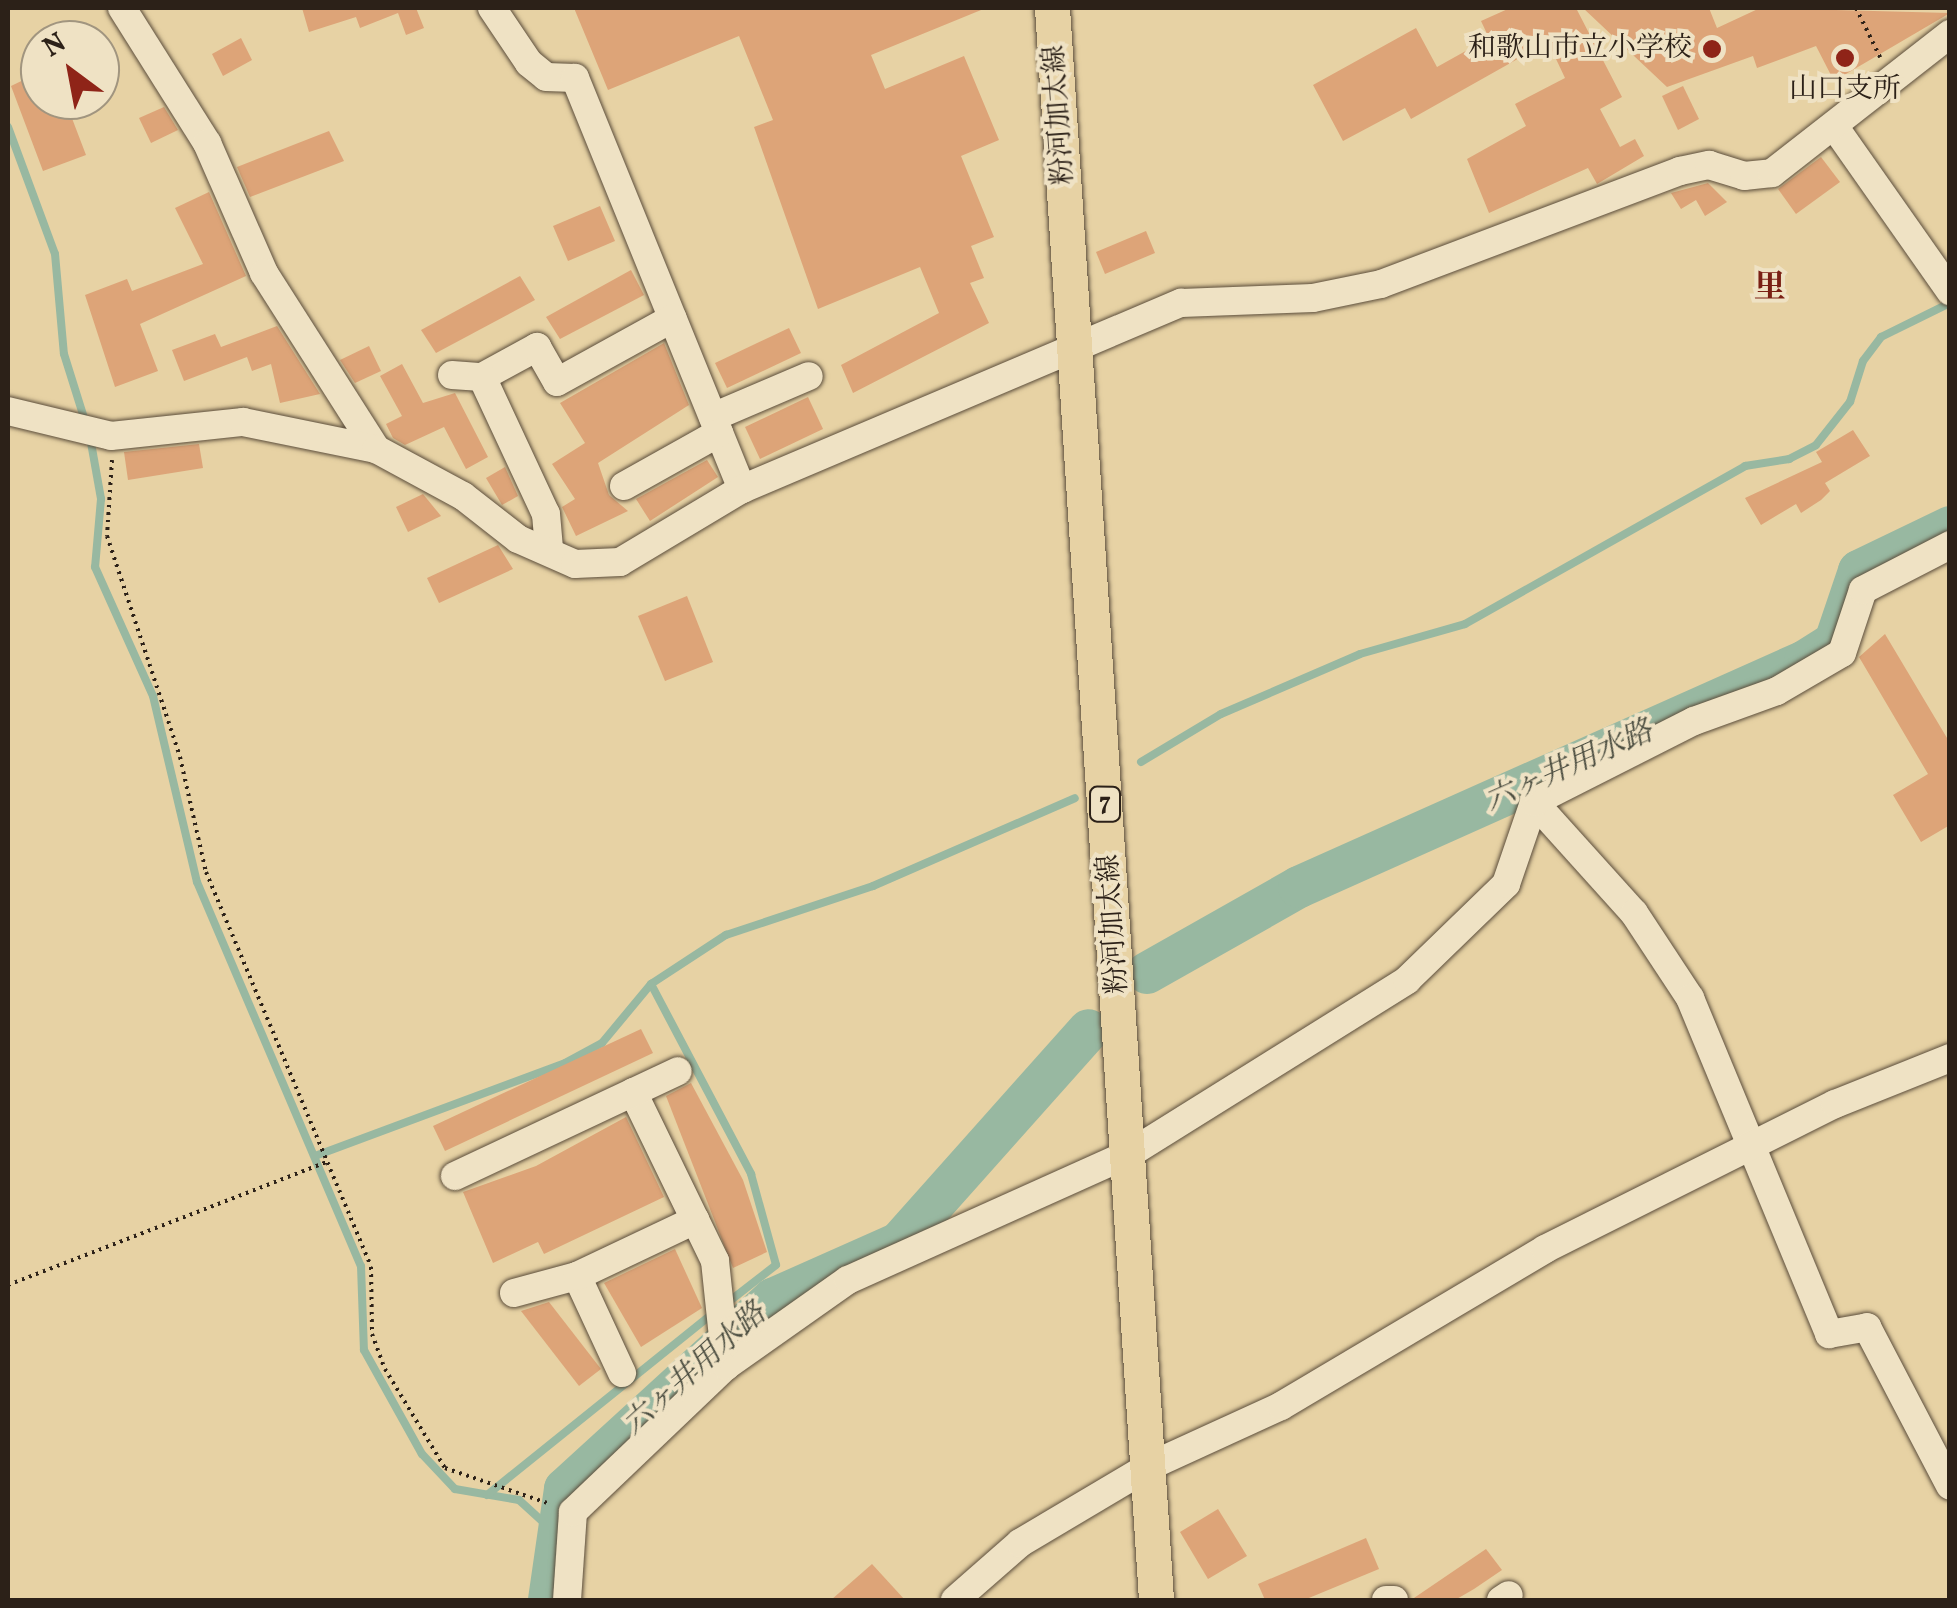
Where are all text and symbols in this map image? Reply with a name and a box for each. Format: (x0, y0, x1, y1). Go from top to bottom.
north arrow (20, 20, 120, 120)
text: N (36, 24, 74, 68)
place label: 和歌山市立小学校 (1468, 32, 1692, 66)
marker: 和歌山市立小学校 (1701, 38, 1723, 60)
street label: 粉河加太線 (1038, 44, 1082, 186)
marker: 山口支所 (1834, 47, 1856, 69)
place label: 山口支所 (1789, 73, 1901, 107)
district label: 里 (1754, 270, 1786, 308)
water label: 六ヶ井用水路 (1479, 714, 1659, 820)
road number: 7 (1088, 784, 1122, 824)
street label: 粉河加太線 (1092, 853, 1136, 995)
water label: 六ヶ井用水路 (616, 1296, 774, 1444)

